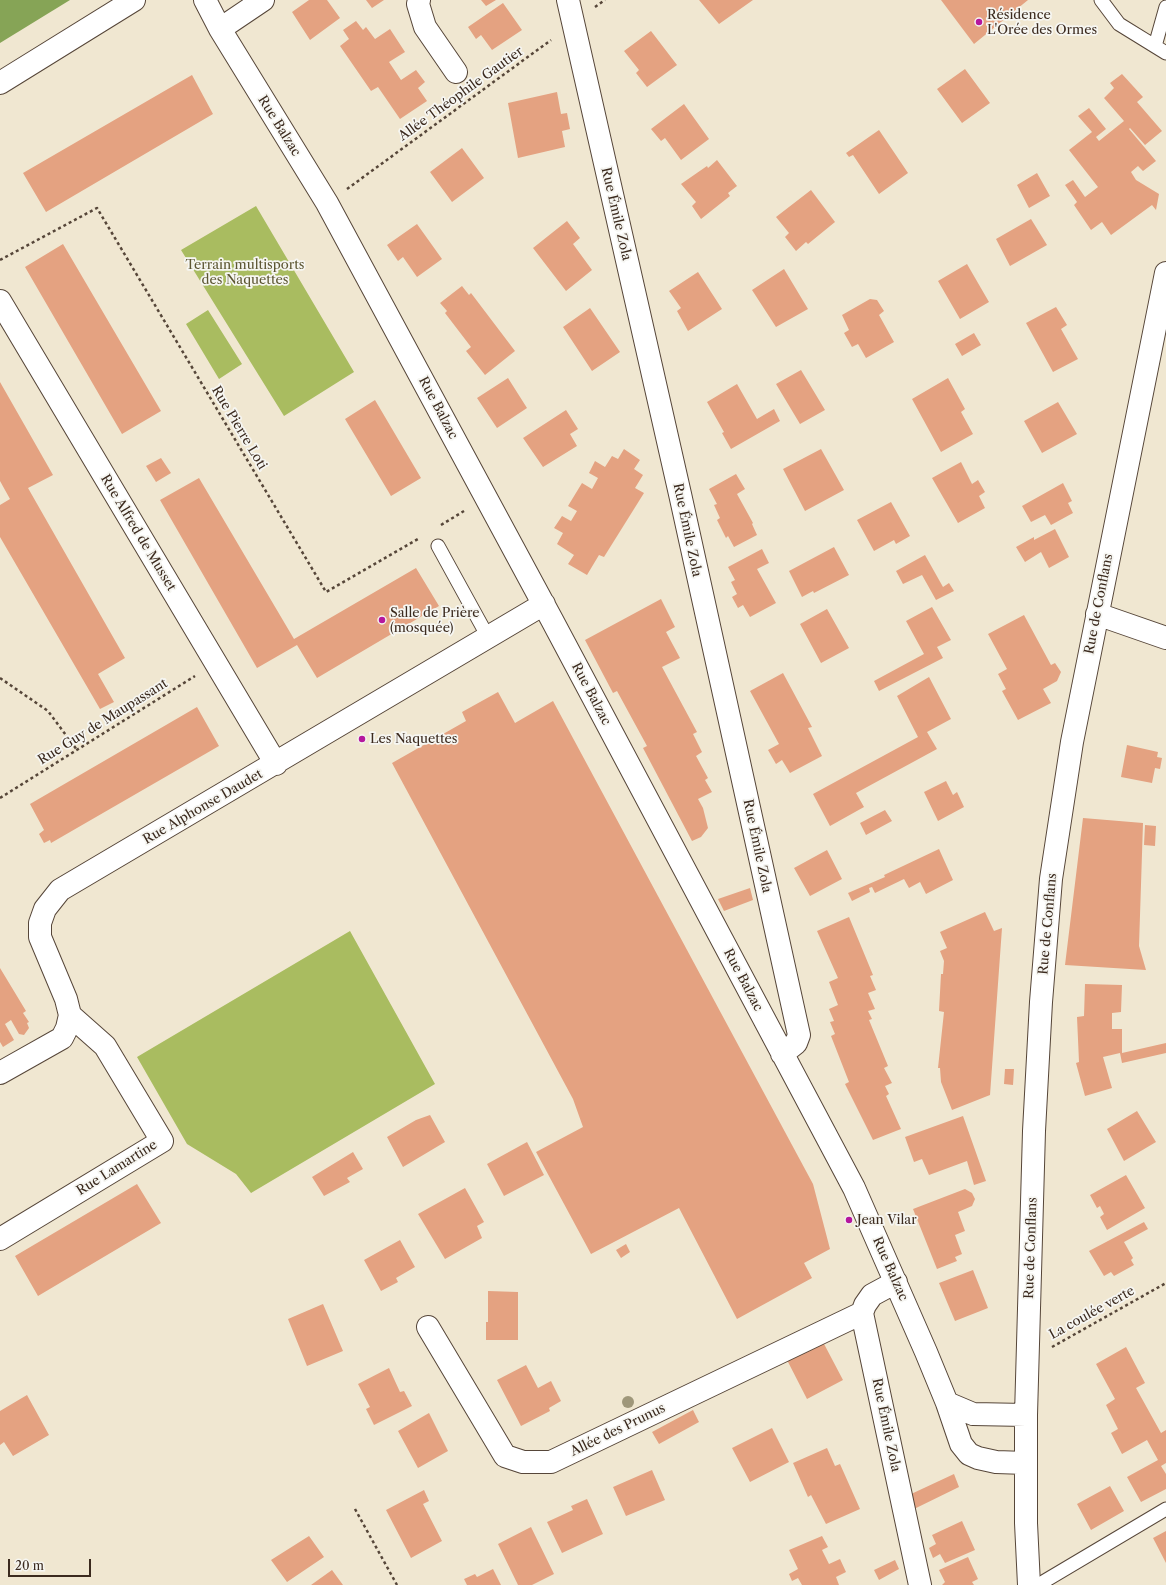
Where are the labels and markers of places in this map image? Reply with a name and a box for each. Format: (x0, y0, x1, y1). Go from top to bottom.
place label: Résidence L'Orée des Ormes (987, 7, 1097, 38)
marker: Résidence L'Orée des Ormes (974, 17, 984, 27)
place label: Salle de Prière (mosquée) (390, 605, 480, 636)
marker: Salle de Prière (mosquée) (377, 615, 387, 625)
place label: Les Naquettes (370, 731, 457, 747)
marker: Les Naquettes (357, 734, 367, 744)
place label: Jean Vilar (857, 1212, 917, 1228)
marker: Jean Vilar (844, 1215, 854, 1225)

